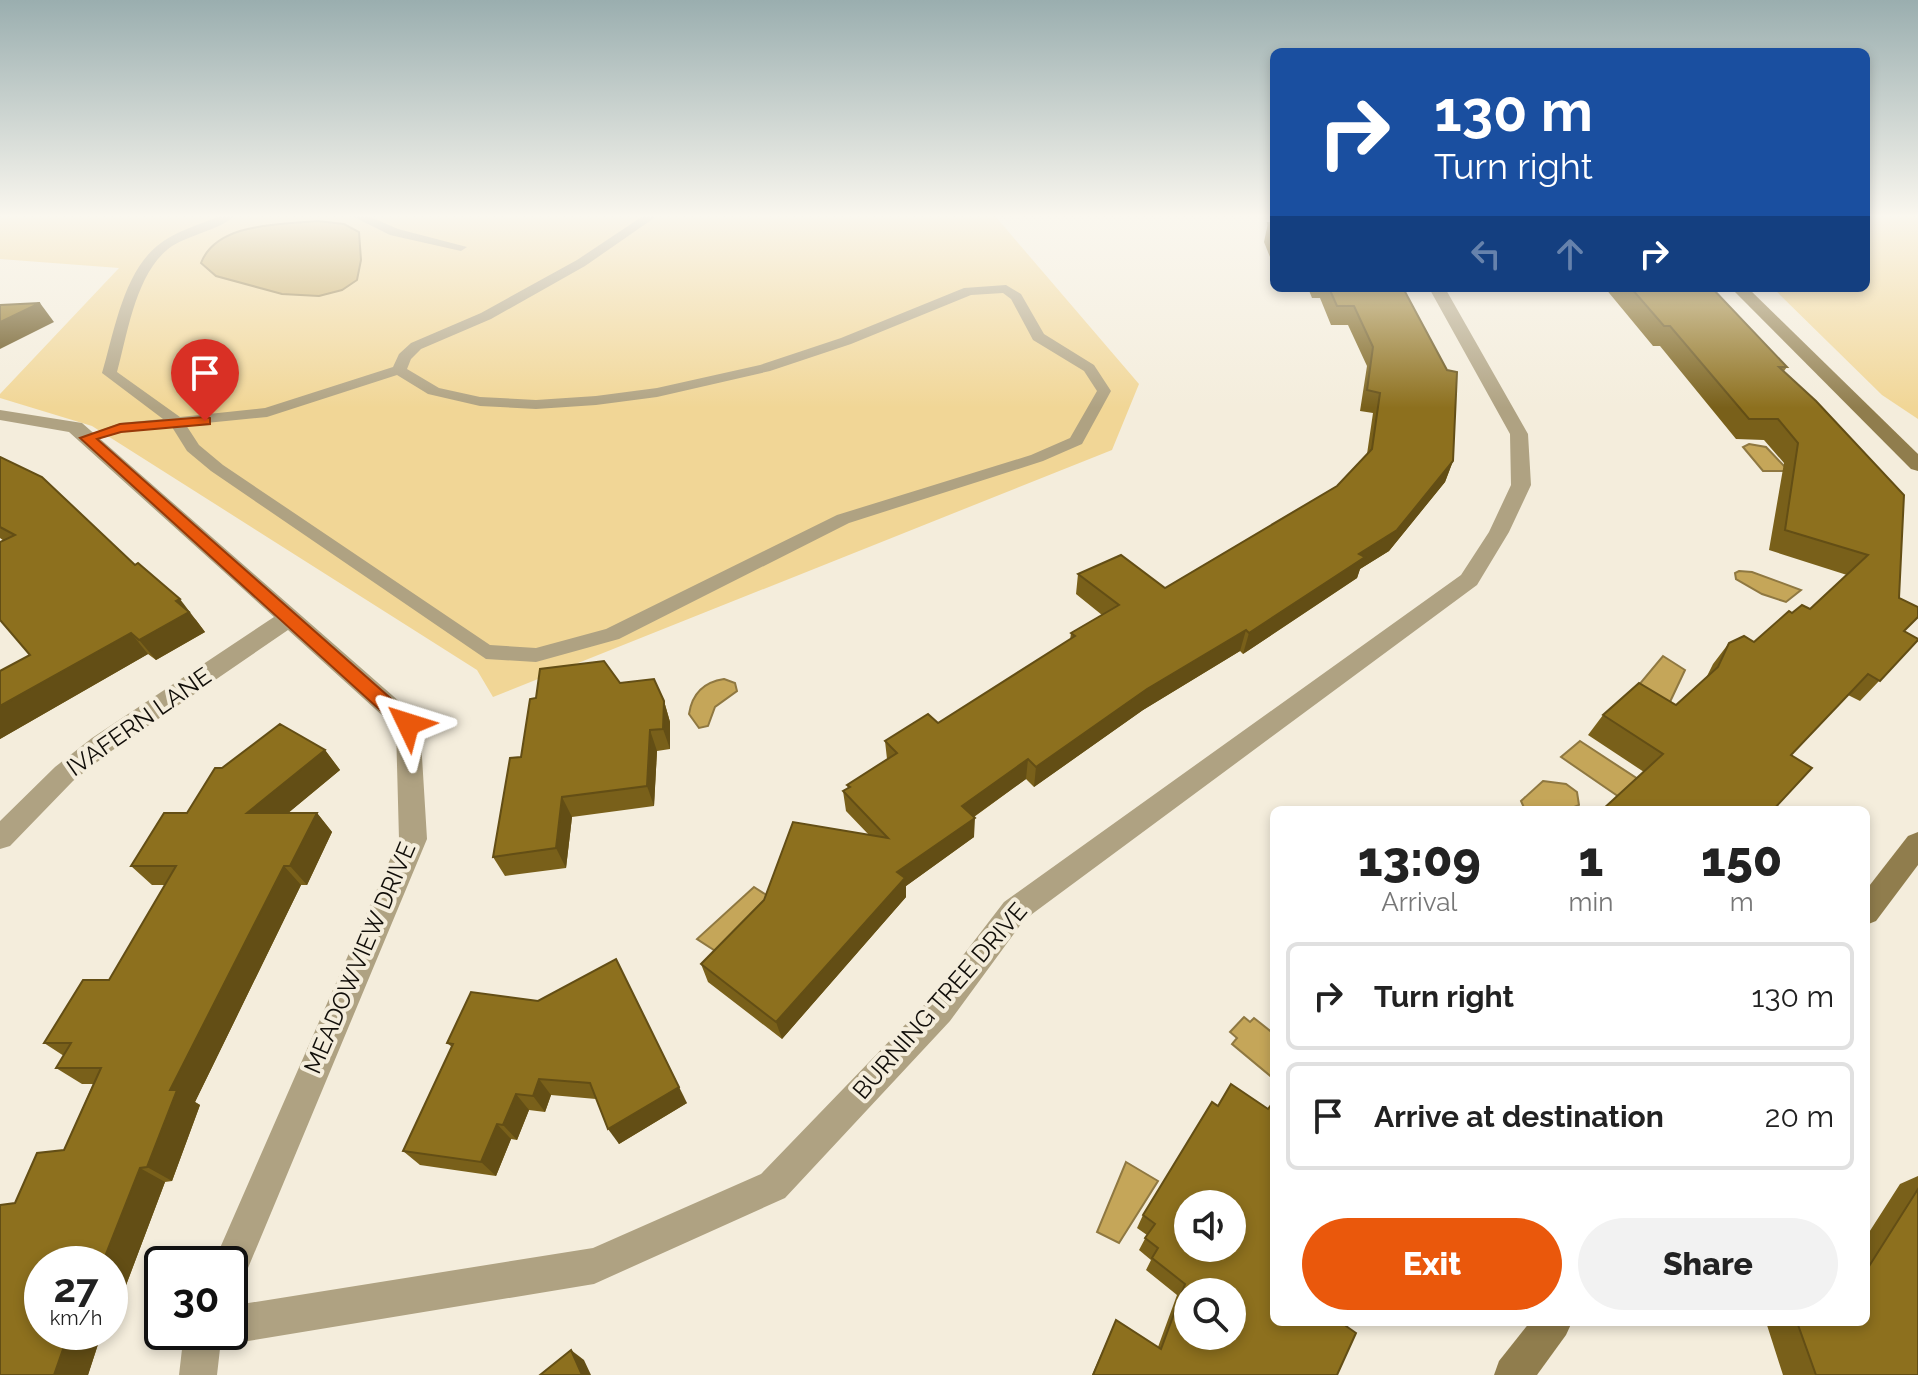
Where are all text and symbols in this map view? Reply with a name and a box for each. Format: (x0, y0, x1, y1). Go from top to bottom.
text: 130 m (1434, 78, 1593, 144)
icon: right (1302, 80, 1406, 184)
text: Turn right (1434, 145, 1593, 187)
icon: left (1464, 232, 1508, 276)
icon: ahead (1548, 232, 1592, 276)
icon: right (1632, 232, 1676, 276)
pin (171, 339, 239, 421)
icon: arrive (183, 351, 227, 395)
street label: IVAFERN LANE (61, 661, 216, 782)
position arrow (366, 682, 450, 766)
text: 13:09 (1358, 831, 1481, 887)
text: 1 (1579, 831, 1603, 887)
text: 150 (1701, 831, 1782, 887)
street label: MEADOWVIEW DRIVE (298, 838, 421, 1078)
text: Arrival (1381, 887, 1457, 917)
text: min (1569, 887, 1613, 917)
text: m (1730, 887, 1754, 917)
street label: BURNING TREE DRIVE (846, 897, 1033, 1105)
icon: right (1306, 974, 1350, 1018)
text: Turn right (1374, 979, 1514, 1014)
text: 130 m (1752, 979, 1834, 1014)
icon: arrive (1306, 1094, 1350, 1138)
text: Arrive at destination (1374, 1099, 1664, 1134)
text: 20 m (1765, 1099, 1834, 1134)
map controls (1174, 1190, 1246, 1350)
button: sound (1174, 1190, 1246, 1262)
button: Exit (1302, 1218, 1562, 1310)
button: Share (1578, 1218, 1838, 1310)
speed limit sign: 30 (144, 1246, 248, 1350)
text: 27 (53, 1264, 98, 1311)
button: search (1174, 1278, 1246, 1350)
text: km/h (50, 1306, 102, 1330)

